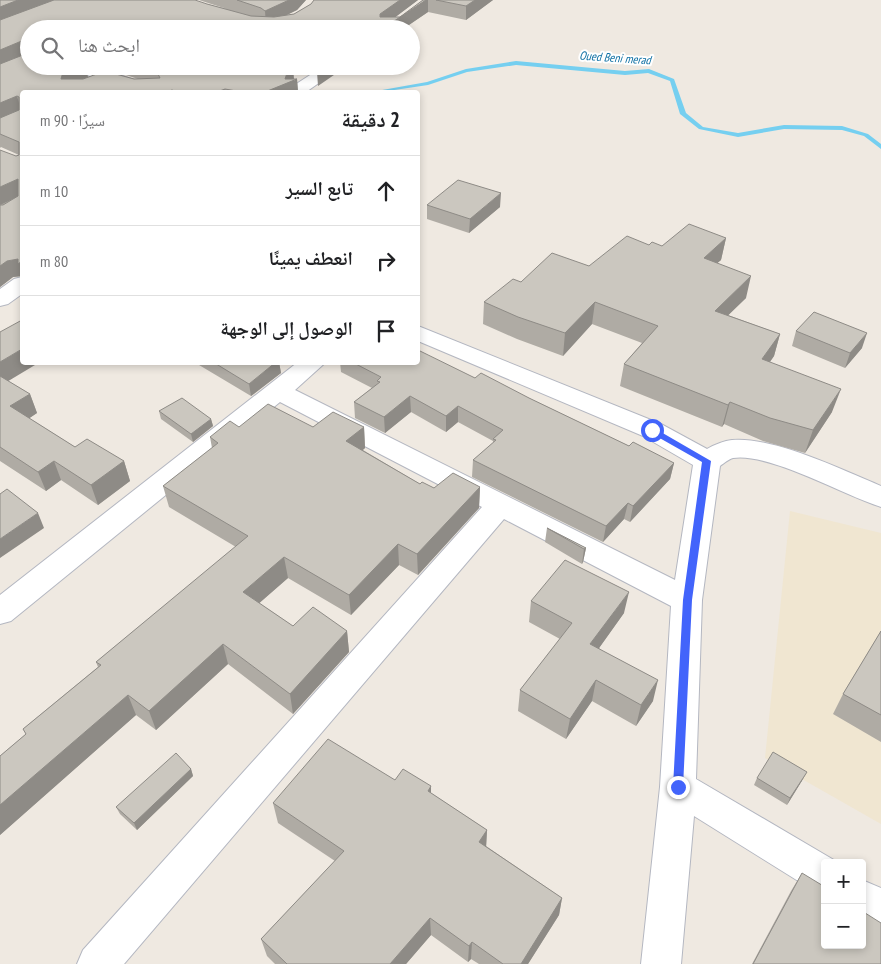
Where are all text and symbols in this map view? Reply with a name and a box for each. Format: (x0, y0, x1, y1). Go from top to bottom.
search box (20, 20, 420, 75)
text: ابحث هنا (78, 33, 140, 57)
icon: search (38, 34, 66, 62)
water label: Oued Beni merad (579, 48, 653, 68)
text: 2 دقيقة (342, 106, 400, 133)
text: سيرًا · 90 m (40, 110, 105, 130)
text: تابع السير (286, 176, 353, 200)
icon: ahead (372, 177, 400, 205)
text: 10 m (40, 181, 68, 201)
text: انعطف يمينًا (269, 246, 353, 270)
icon: right (372, 247, 400, 275)
text: 80 m (40, 251, 68, 271)
text: الوصول إلى الوجهة (220, 316, 353, 340)
icon: arrive (372, 317, 400, 345)
route start (641, 419, 664, 442)
route end (667, 776, 690, 799)
map controls (821, 859, 866, 949)
button: + (821, 859, 866, 904)
button: − (821, 904, 866, 949)

